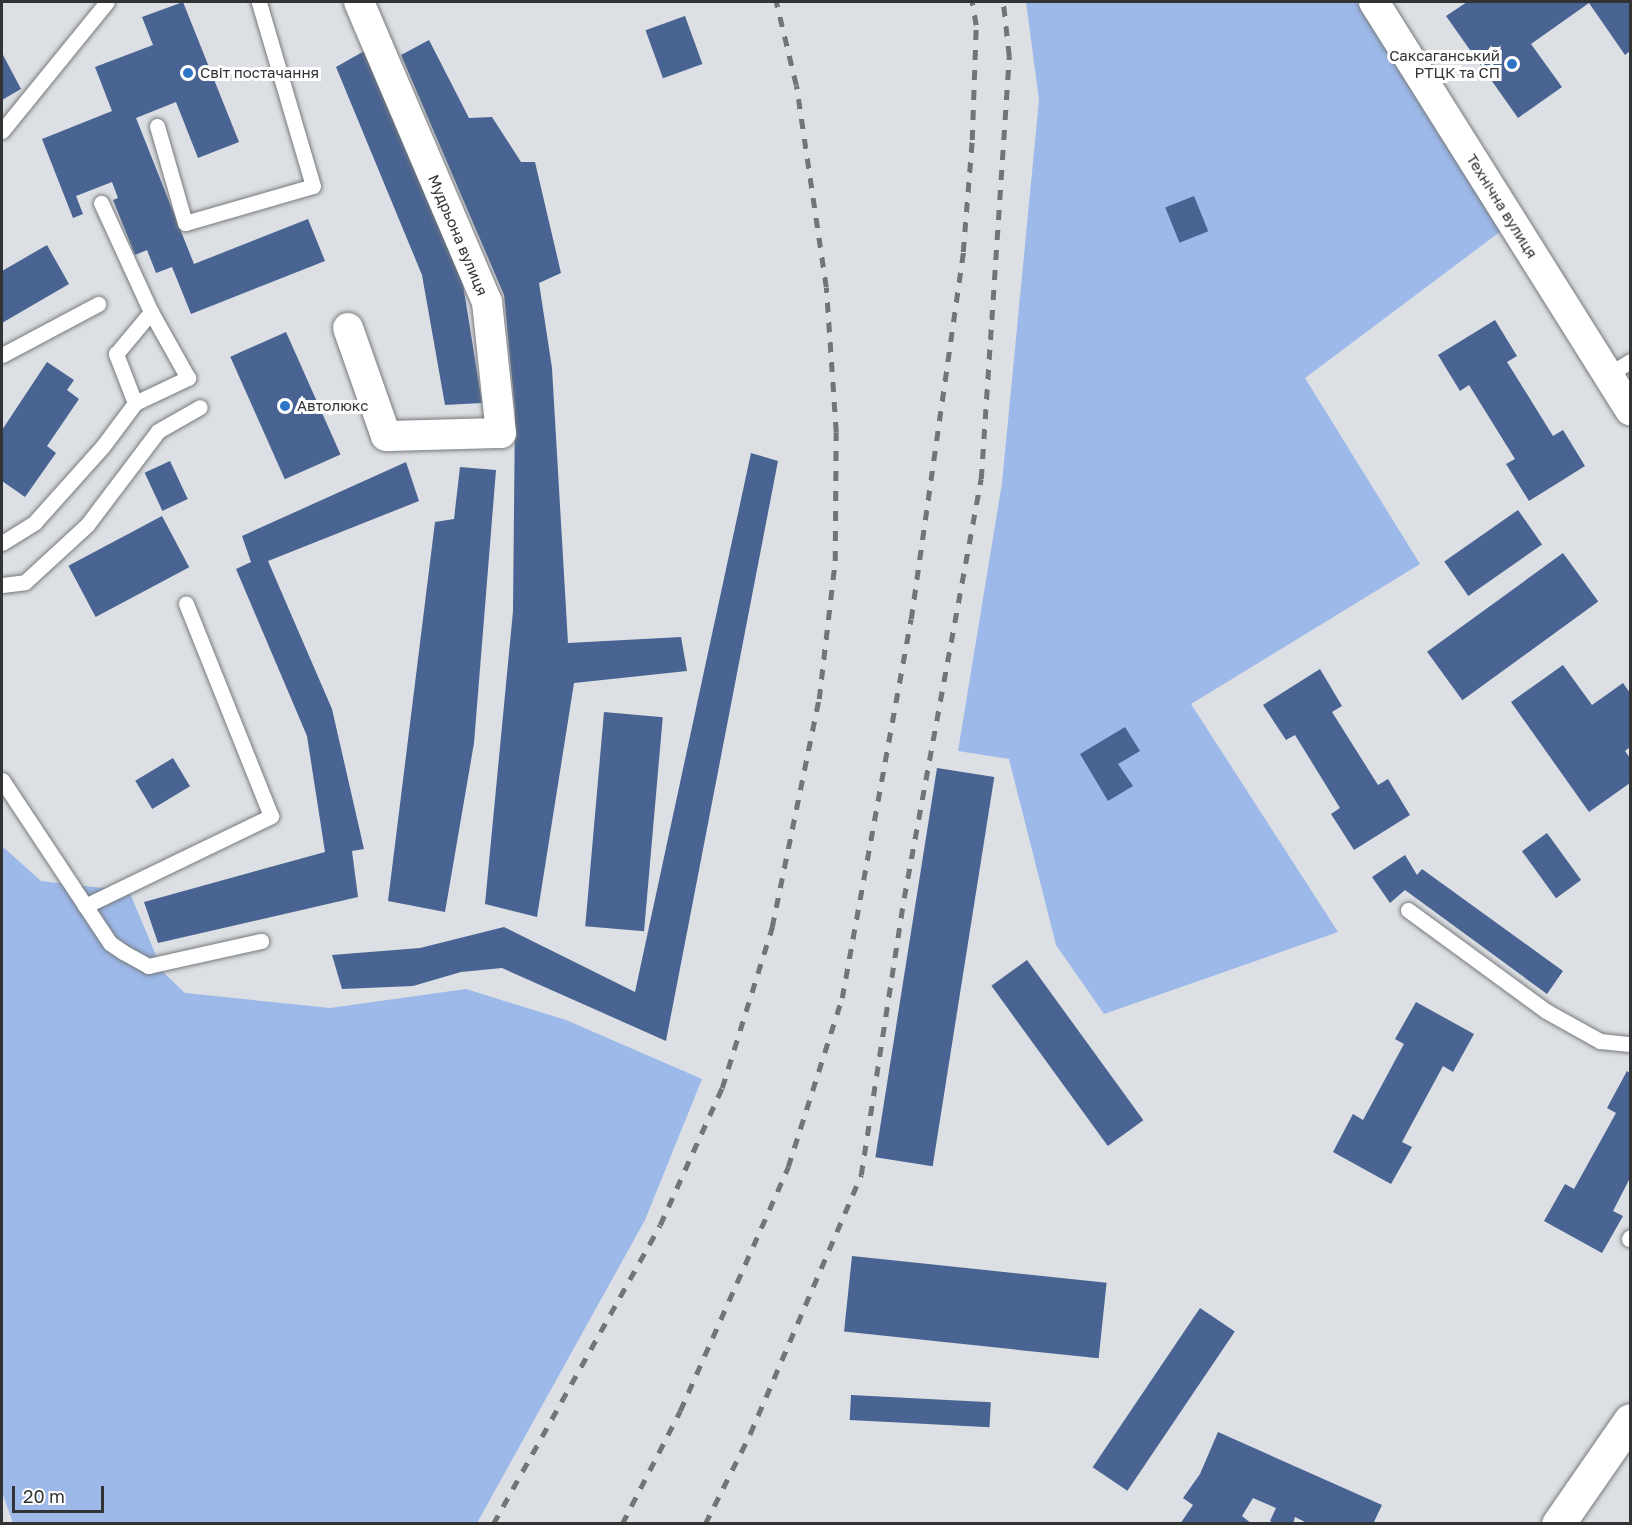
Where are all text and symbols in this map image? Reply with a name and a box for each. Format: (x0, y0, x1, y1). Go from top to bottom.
place label: Саксаганський РТЦК та СП (1389, 46, 1500, 81)
marker: Саксаганський РТЦК та СП (1505, 57, 1519, 71)
place label: Світ постачання (200, 64, 319, 82)
marker: Світ постачання (181, 66, 195, 80)
street label: Технічна вулиця (1463, 150, 1541, 262)
street label: Мудрьона вулиця (424, 172, 492, 298)
place label: Автолюкс (297, 397, 368, 415)
marker: Автолюкс (278, 399, 292, 413)
scale bar (15, 1474, 106, 1512)
text: 20 m (23, 1485, 65, 1507)

